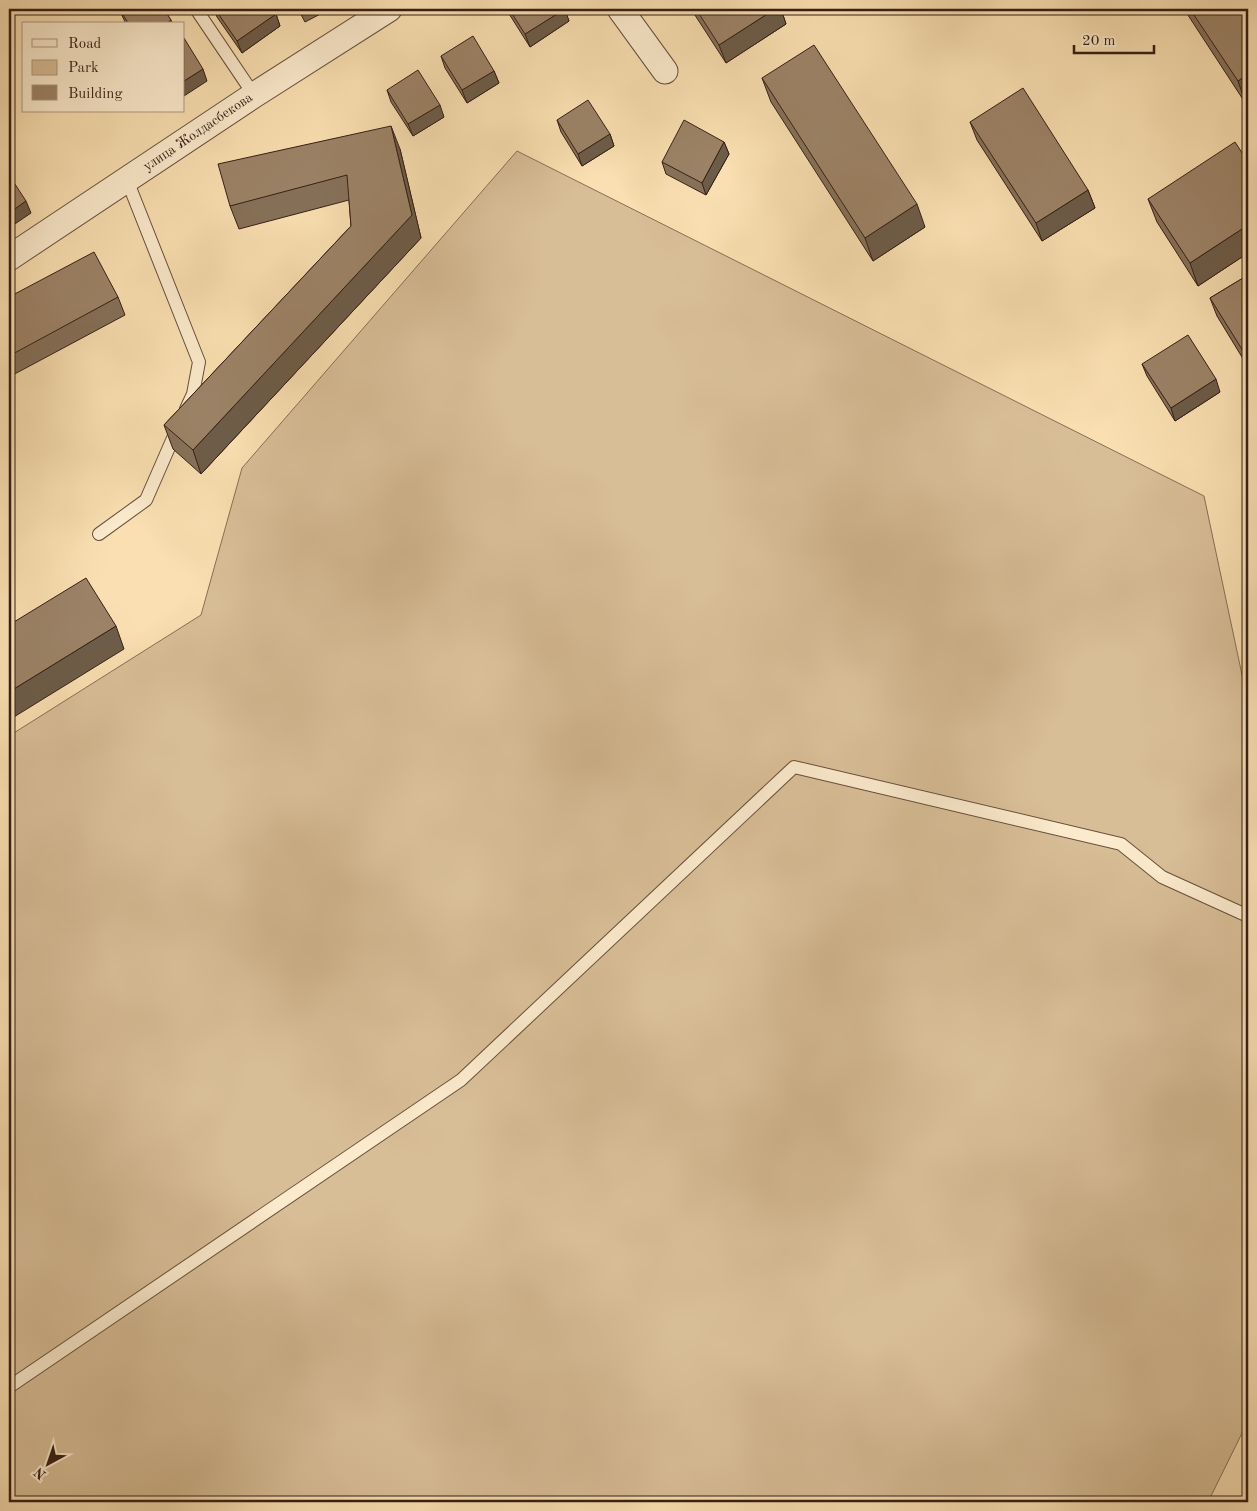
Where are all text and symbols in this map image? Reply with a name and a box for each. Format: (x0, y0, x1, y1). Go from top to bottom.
legend (22, 22, 185, 112)
scale bar (1074, 22, 1154, 54)
text: 20 m (1082, 34, 1116, 49)
text: Road (68, 37, 102, 52)
text: Park (68, 61, 99, 76)
text: Building (68, 87, 123, 102)
street label: улица Жолдасбекова (141, 90, 255, 174)
north arrow (22, 1438, 72, 1488)
text: N (31, 1464, 49, 1482)

